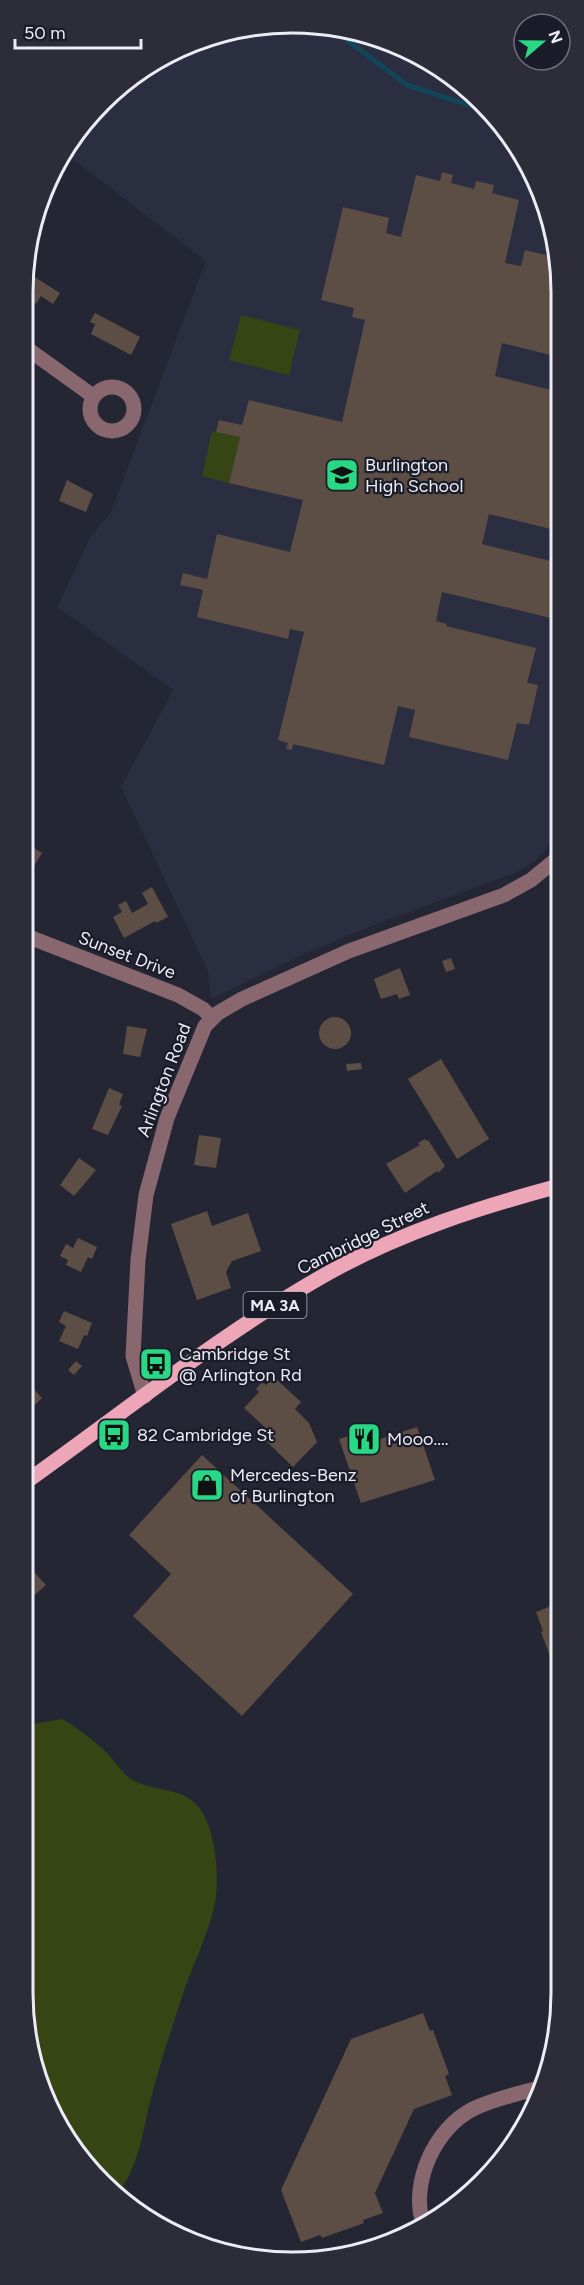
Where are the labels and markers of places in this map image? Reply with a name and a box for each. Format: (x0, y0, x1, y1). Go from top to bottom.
place label: Burlington High School (365, 454, 463, 497)
school or university icon: Burlington High School (324, 457, 360, 493)
place label: Cambridge St @ Arlington Rd (179, 1343, 302, 1386)
bus stop icon: Cambridge St @ Arlington Rd (138, 1346, 174, 1382)
bus stop icon: 82 Cambridge St (96, 1417, 132, 1453)
restaurant icon: Mooo.... (346, 1421, 382, 1457)
place label: 82 Cambridge St (137, 1424, 274, 1446)
place label: Mooo.... (387, 1428, 449, 1450)
place label: Mercedes-Benz of Burlington (230, 1464, 357, 1507)
shop icon: Mercedes-Benz of Burlington (189, 1467, 225, 1503)

